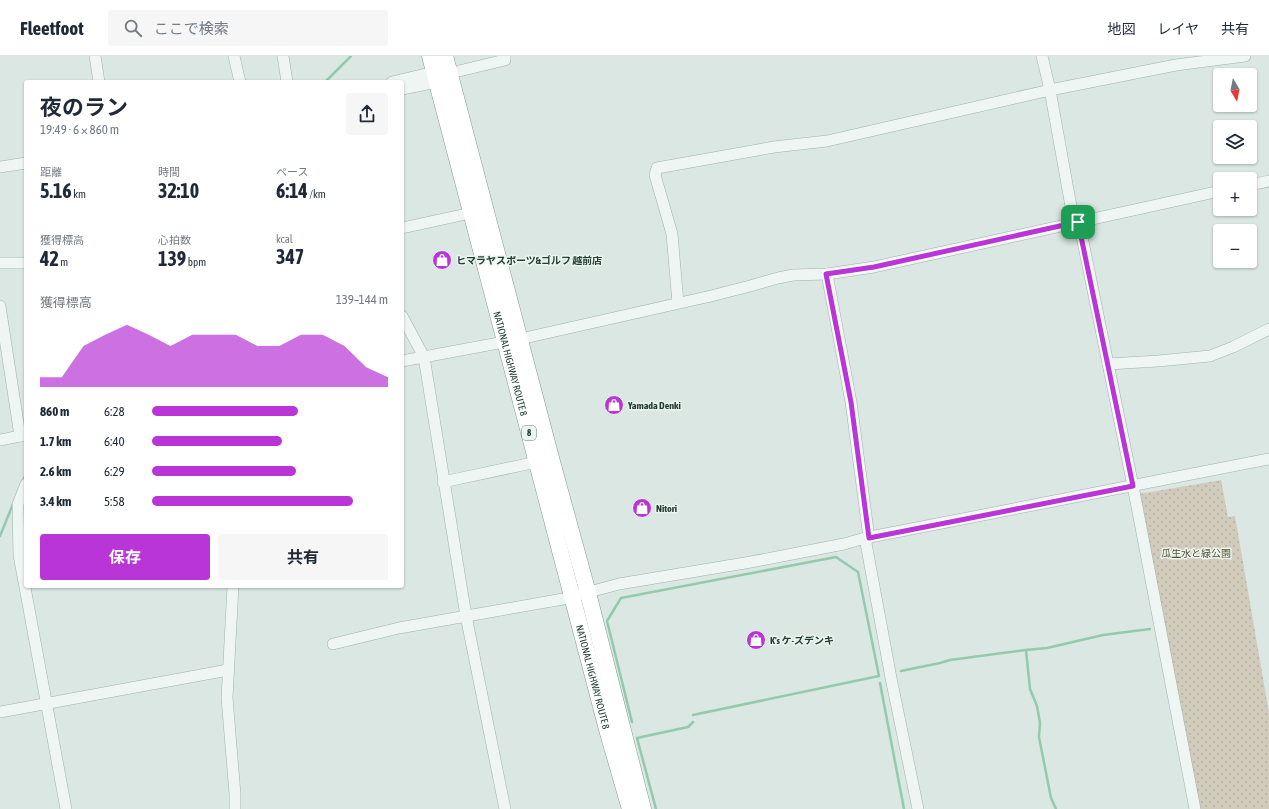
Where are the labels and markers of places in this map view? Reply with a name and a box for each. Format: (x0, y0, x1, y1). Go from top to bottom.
pin (1061, 205, 1095, 239)
shop icon: ヒマラヤスポーツ&ゴルフ 越前店 (431, 249, 453, 271)
place label: ヒマラヤスポーツ&ゴルフ 越前店 (456, 255, 602, 266)
shop icon: Yamada Denki (603, 394, 625, 416)
place label: Yamada Denki (627, 400, 681, 411)
shop icon: Nitori (631, 497, 653, 519)
place label: Nitori (656, 503, 677, 514)
shop icon: K's ケ-ズデンキ (745, 629, 767, 651)
place label: K's ケ-ズデンキ (770, 635, 834, 646)

